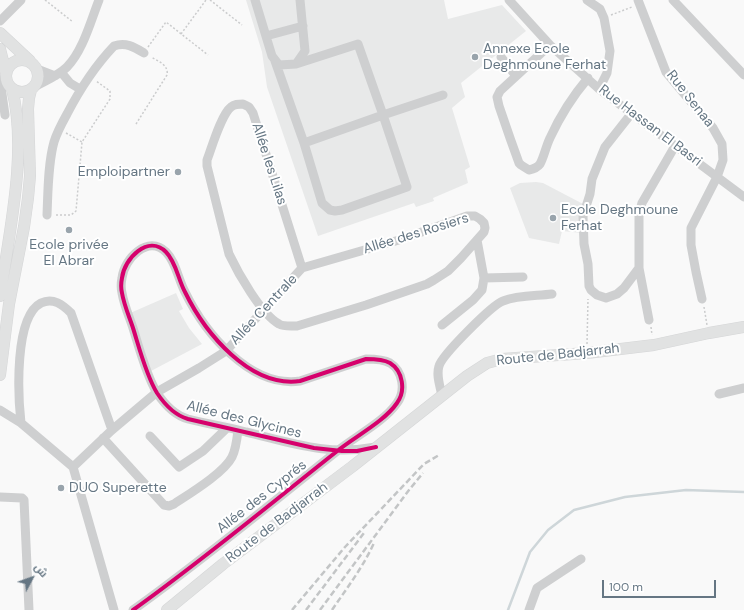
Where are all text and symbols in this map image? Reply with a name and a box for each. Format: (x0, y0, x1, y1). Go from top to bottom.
place label: Annexe Ecole Deghmoune Ferhat (483, 41, 606, 74)
marker: Annexe Ecole Deghmoune Ferhat (470, 52, 480, 62)
street label: Rue Senaa (663, 67, 717, 131)
street label: Rue Hassan El Basri (595, 82, 705, 170)
street label: Allée les Lilas (248, 121, 290, 207)
place label: Emploipartner (78, 164, 170, 180)
marker: Emploipartner (173, 167, 183, 177)
place label: Ecole Deghmoune Ferhat (561, 202, 678, 234)
street label: Allée des Rosiers (361, 210, 471, 258)
marker: Ecole Deghmoune Ferhat (548, 213, 558, 223)
marker: Ecole privée El Abrar (64, 225, 74, 235)
place label: Ecole privée El Abrar (29, 237, 109, 270)
street label: Allée Centrale (227, 271, 301, 349)
street label: Route de Badjarrah (496, 340, 620, 370)
street label: Allée des Glycines (185, 398, 303, 442)
street label: Allée des Cyprés (214, 457, 310, 537)
street label: Route de Badjarrah (223, 479, 331, 567)
place label: DUO Superette (69, 480, 167, 496)
marker: DUO Superette (56, 483, 66, 493)
north arrow (12, 558, 52, 598)
text: ش (31, 560, 51, 580)
scale bar (604, 572, 718, 598)
text: 100 m (609, 579, 643, 595)

